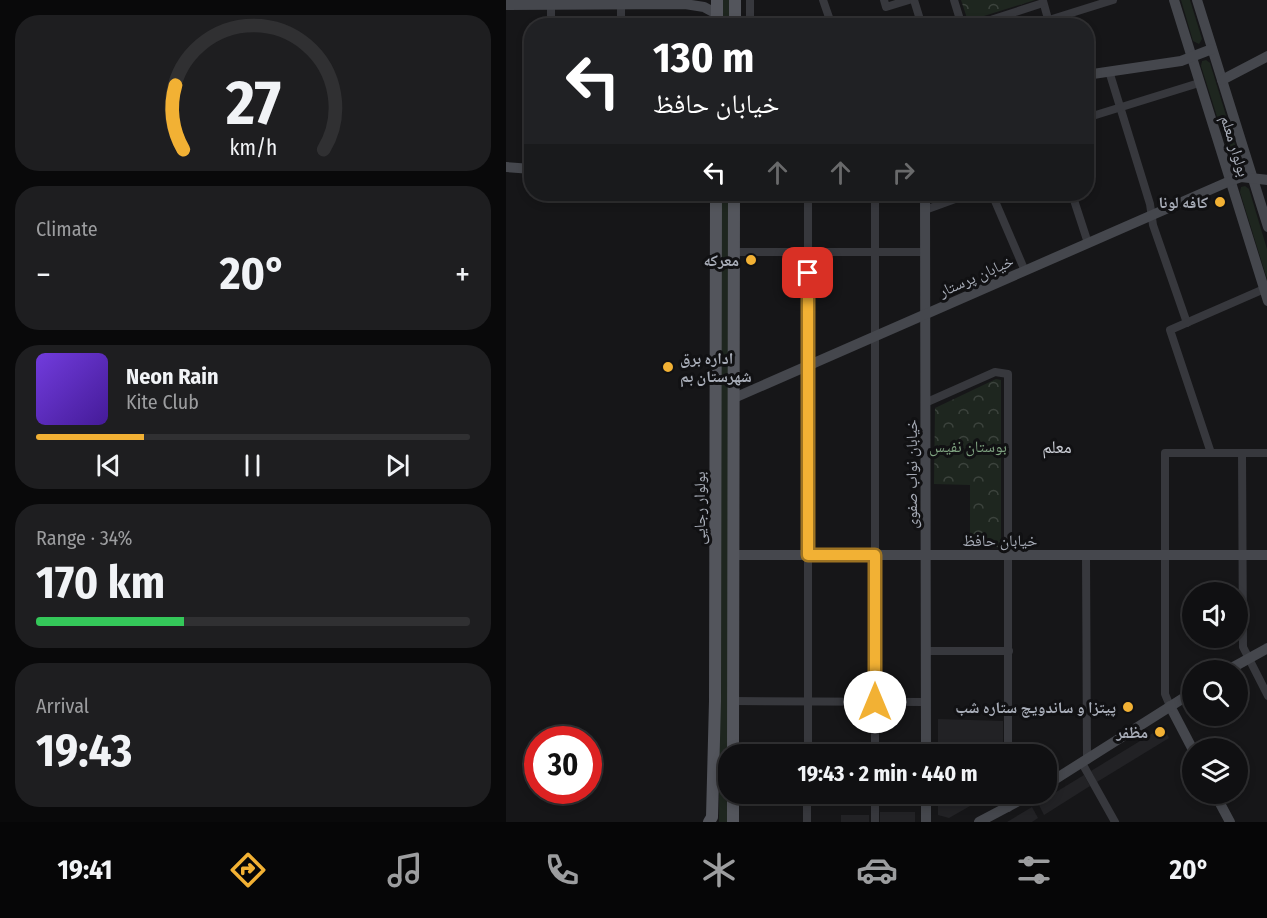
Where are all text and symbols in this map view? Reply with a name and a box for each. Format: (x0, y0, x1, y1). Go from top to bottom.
text: 130 m (653, 33, 754, 83)
icon: left (554, 42, 632, 120)
text: 27 (224, 66, 281, 141)
text: خیابان حافظ (653, 88, 779, 120)
street label: بولوار معلم (1216, 113, 1253, 179)
text: km/h (229, 135, 277, 161)
icon: left (698, 156, 731, 189)
icon: ahead (761, 156, 794, 189)
icon: ahead (824, 156, 857, 189)
icon: right (887, 156, 920, 189)
place label: کافه لونا (1158, 193, 1208, 212)
marker: کافه لونا (1213, 195, 1227, 209)
text: Climate (36, 217, 98, 241)
text: 20° (220, 247, 286, 301)
pin (782, 247, 833, 298)
place label: معرکه (703, 251, 739, 270)
street label: خیابان پرستار (935, 251, 1017, 302)
marker: معرکه (744, 253, 758, 267)
text: − (36, 255, 51, 295)
text: + (455, 255, 470, 295)
icon: arrive (791, 256, 824, 289)
place label: اداره برق شهرستان بم (680, 349, 752, 388)
marker: اداره برق شهرستان بم (661, 360, 675, 374)
text: Neon Rain (126, 363, 219, 390)
text: Kite Club (126, 390, 199, 414)
street label: خیابان نواب صفوی (902, 419, 922, 529)
district label: معلم (1042, 436, 1072, 459)
park label: بوستان نفیس (929, 437, 1007, 457)
icon: previous (92, 449, 125, 482)
icon: pause (236, 449, 269, 482)
icon: next (381, 449, 414, 482)
street label: بولوار رجایی (690, 471, 710, 545)
text: Range · 34% (36, 526, 132, 550)
street label: خیابان حافظ (963, 531, 1037, 551)
text: 170 km (36, 556, 165, 610)
map controls (1182, 582, 1248, 804)
button: sound (1182, 582, 1248, 648)
button: search (1182, 660, 1248, 726)
position arrow (843, 670, 907, 734)
text: Arrival (36, 694, 89, 718)
place label: پیتزا و ساندویچ ستاره شب (955, 698, 1116, 718)
marker: پیتزا و ساندویچ ستاره شب (1121, 700, 1135, 714)
place label: مظفر (1115, 723, 1148, 742)
text: 19:43 (36, 724, 132, 778)
marker: مظفر (1153, 725, 1167, 739)
speed limit sign: 30 (524, 726, 602, 804)
button: layers (1182, 738, 1248, 804)
text: 19:43 · 2 min · 440 m (797, 760, 978, 787)
icon: directions (227, 849, 269, 891)
icon: music (384, 849, 426, 891)
icon: phone (541, 849, 583, 891)
icon: climate (698, 849, 740, 891)
icon: car (856, 849, 898, 891)
icon: filters (1013, 849, 1055, 891)
text: 19:41 (58, 854, 112, 886)
text: 20° (1170, 854, 1209, 886)

